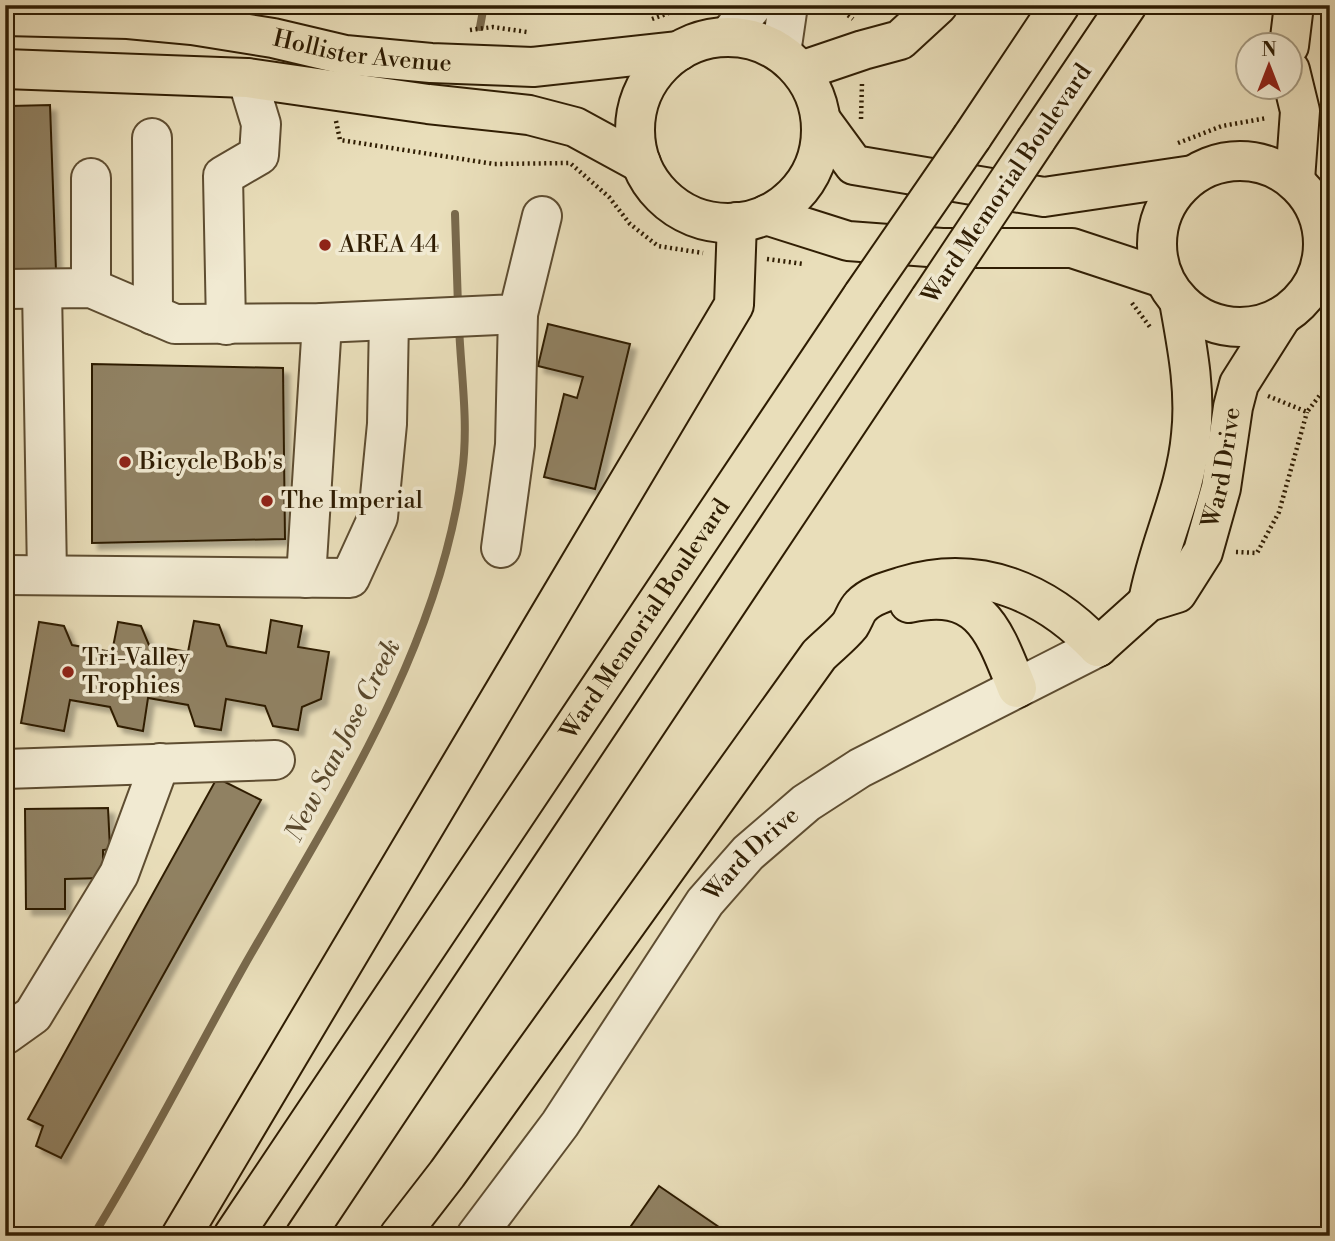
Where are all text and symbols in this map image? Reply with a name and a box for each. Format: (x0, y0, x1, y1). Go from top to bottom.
street label: Hollister Avenue (270, 23, 452, 79)
north arrow (1234, 32, 1304, 102)
text: N (1261, 38, 1277, 62)
street label: Ward Memorial Boulevard (915, 58, 1099, 310)
place label: AREA 44 (338, 230, 439, 260)
marker: AREA 44 (317, 237, 333, 253)
street label: Ward Drive (1195, 405, 1248, 532)
place label: Bicycle Bob's (138, 447, 283, 477)
marker: Bicycle Bob's (117, 454, 133, 470)
place label: The Imperial (281, 486, 423, 516)
marker: The Imperial (259, 493, 275, 509)
street label: Ward Memorial Boulevard (554, 493, 737, 746)
water label: New San Jose Creek (278, 633, 408, 847)
place label: Tri-Valley Trophies (82, 643, 190, 701)
marker: Tri-Valley Trophies (60, 664, 76, 680)
street label: Ward Drive (697, 801, 805, 908)

